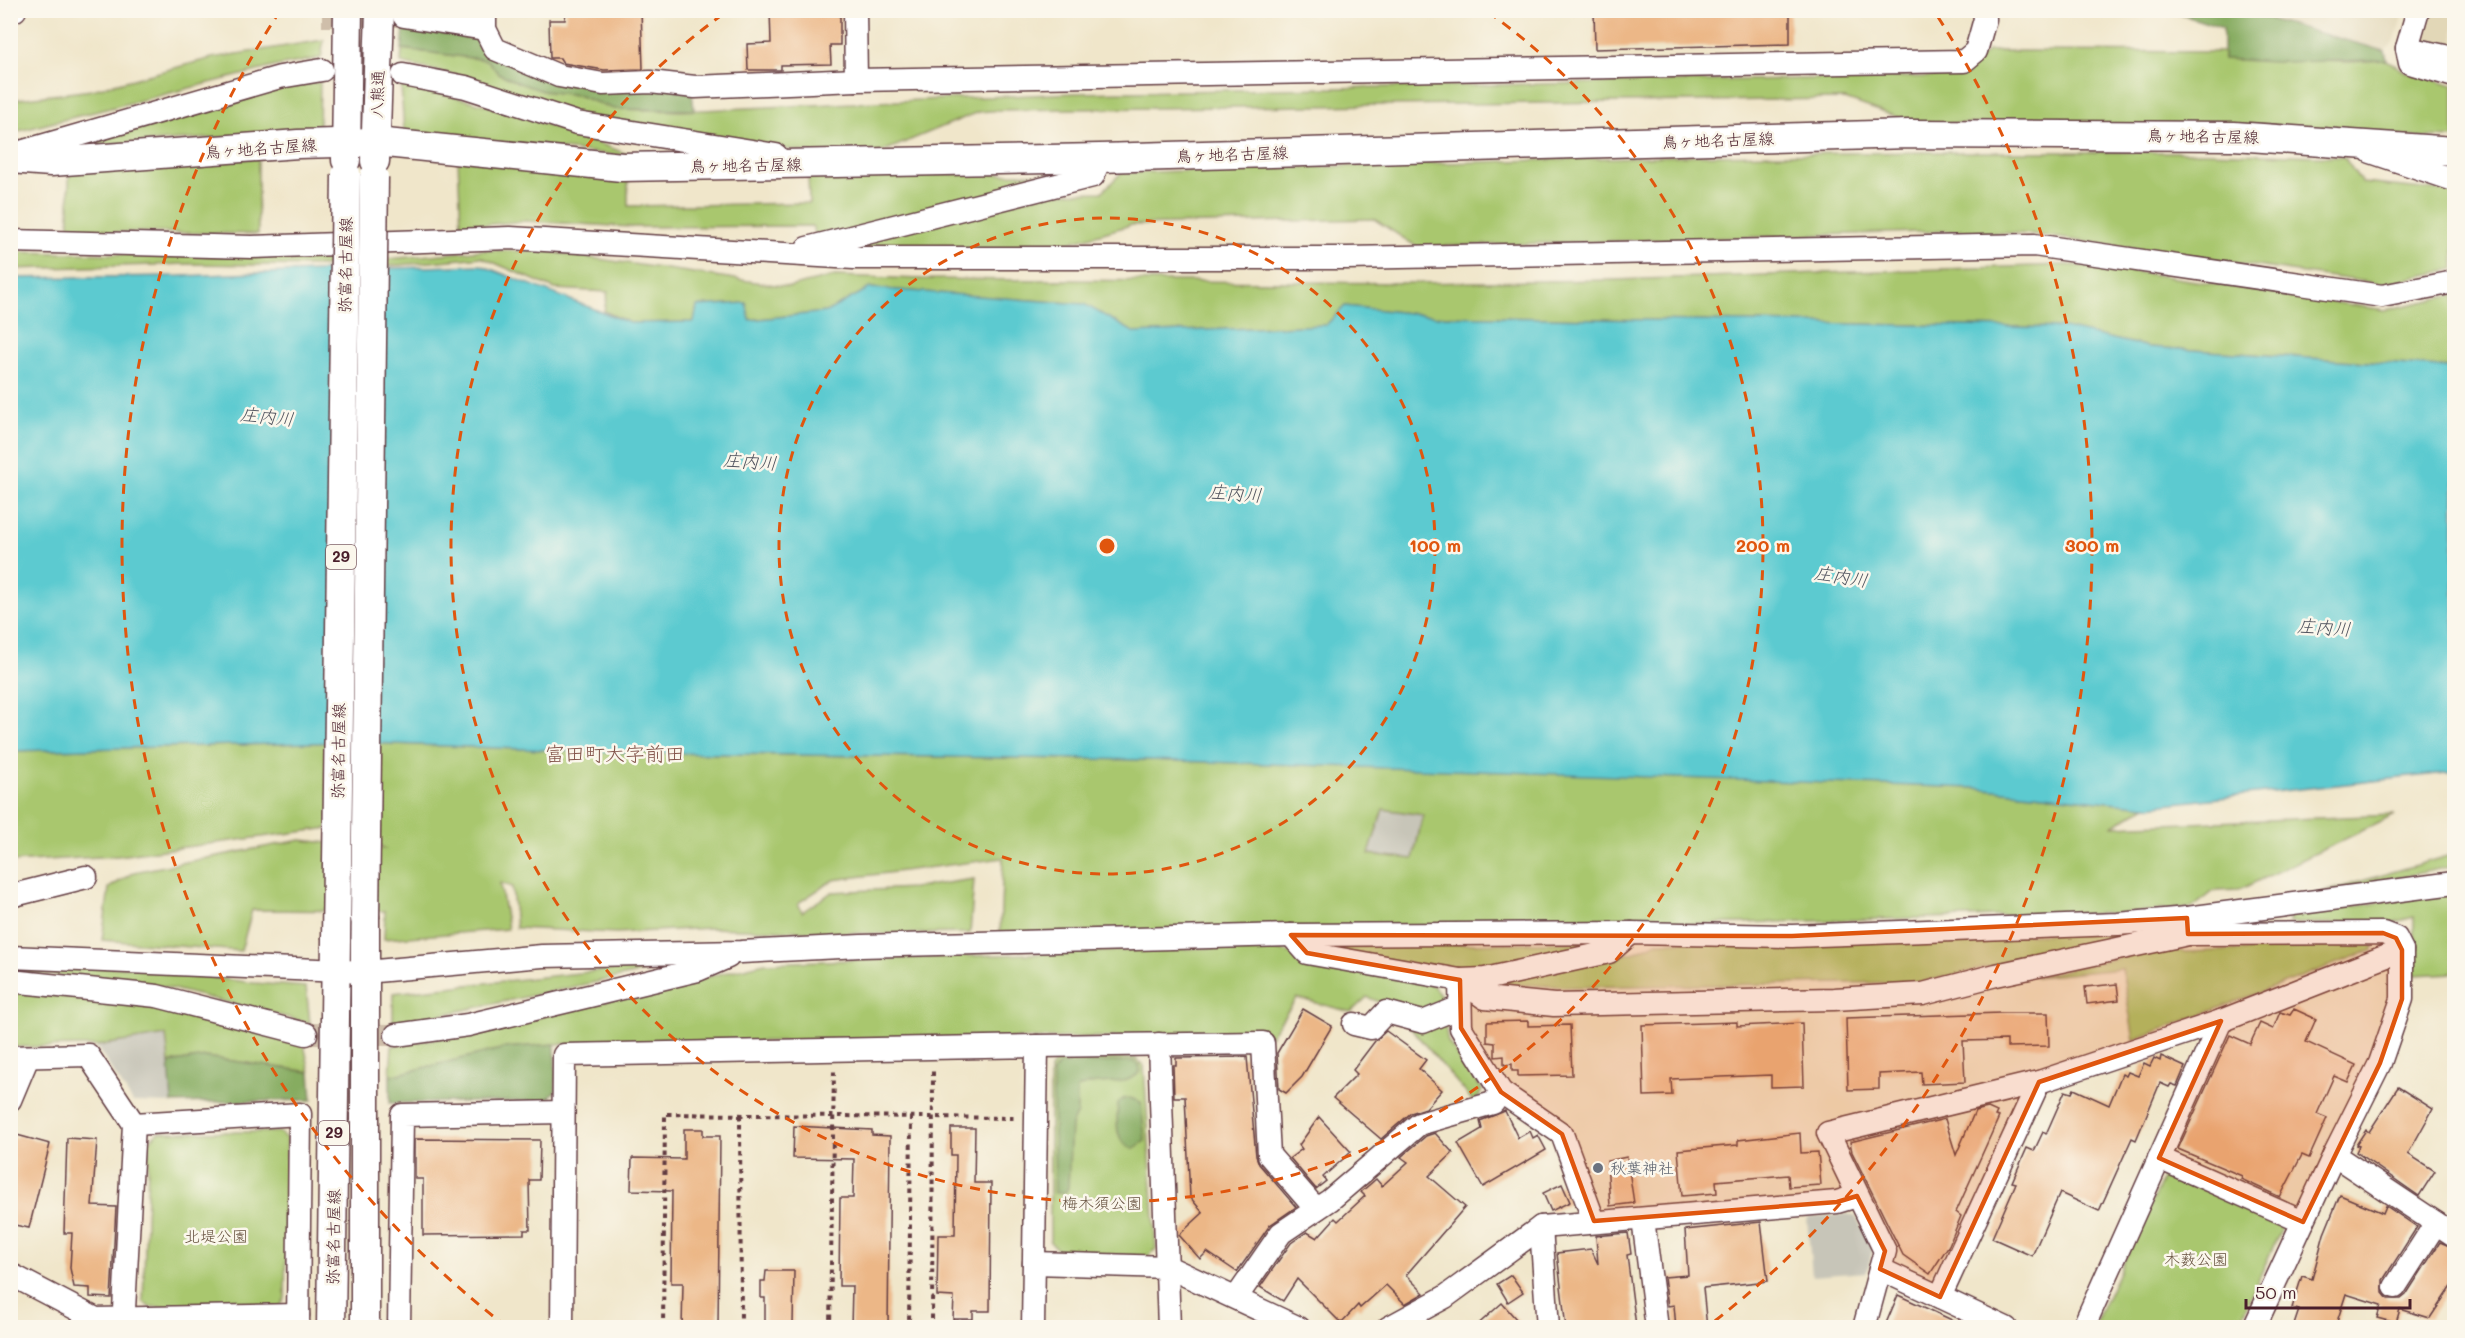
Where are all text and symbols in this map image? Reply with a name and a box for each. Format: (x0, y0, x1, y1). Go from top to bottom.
street label: 八熊通 (365, 70, 388, 118)
street label: 鳥ヶ地名古屋線 (2147, 124, 2259, 147)
street label: 鳥ヶ地名古屋線 (1662, 127, 1774, 152)
street label: 鳥ヶ地名古屋線 (204, 133, 318, 162)
street label: 鳥ヶ地名古屋線 (1176, 141, 1288, 166)
street label: 鳥ヶ地名古屋線 (690, 153, 802, 176)
street label: 弥富名古屋線 (333, 217, 356, 313)
water label: 庄内川 (239, 401, 295, 431)
water label: 庄内川 (722, 447, 778, 475)
water label: 庄内川 (1207, 479, 1263, 507)
text: 100 m (1409, 533, 1461, 557)
text: 200 m (1736, 533, 1790, 557)
text: 300 m (2065, 533, 2119, 557)
centre of rings (1097, 536, 1117, 556)
road number: 29 (326, 545, 356, 569)
water label: 庄内川 (1813, 560, 1870, 592)
water label: 庄内川 (2296, 613, 2352, 641)
street label: 弥富名古屋線 (326, 703, 349, 799)
district label: 富田町大字前田 (545, 740, 685, 766)
road number: 29 (319, 1121, 349, 1145)
place label: 秋葉神社 (1610, 1157, 1674, 1178)
marker: 秋葉神社 (1591, 1161, 1605, 1175)
street label: 弥富名古屋線 (321, 1189, 344, 1285)
park label: 梅木須公園 (1062, 1192, 1142, 1213)
park label: 北堤公園 (184, 1225, 248, 1246)
park label: 木薮公園 (2164, 1248, 2228, 1269)
scale bar (2246, 1272, 2410, 1310)
text: 50 m (2255, 1280, 2297, 1304)

